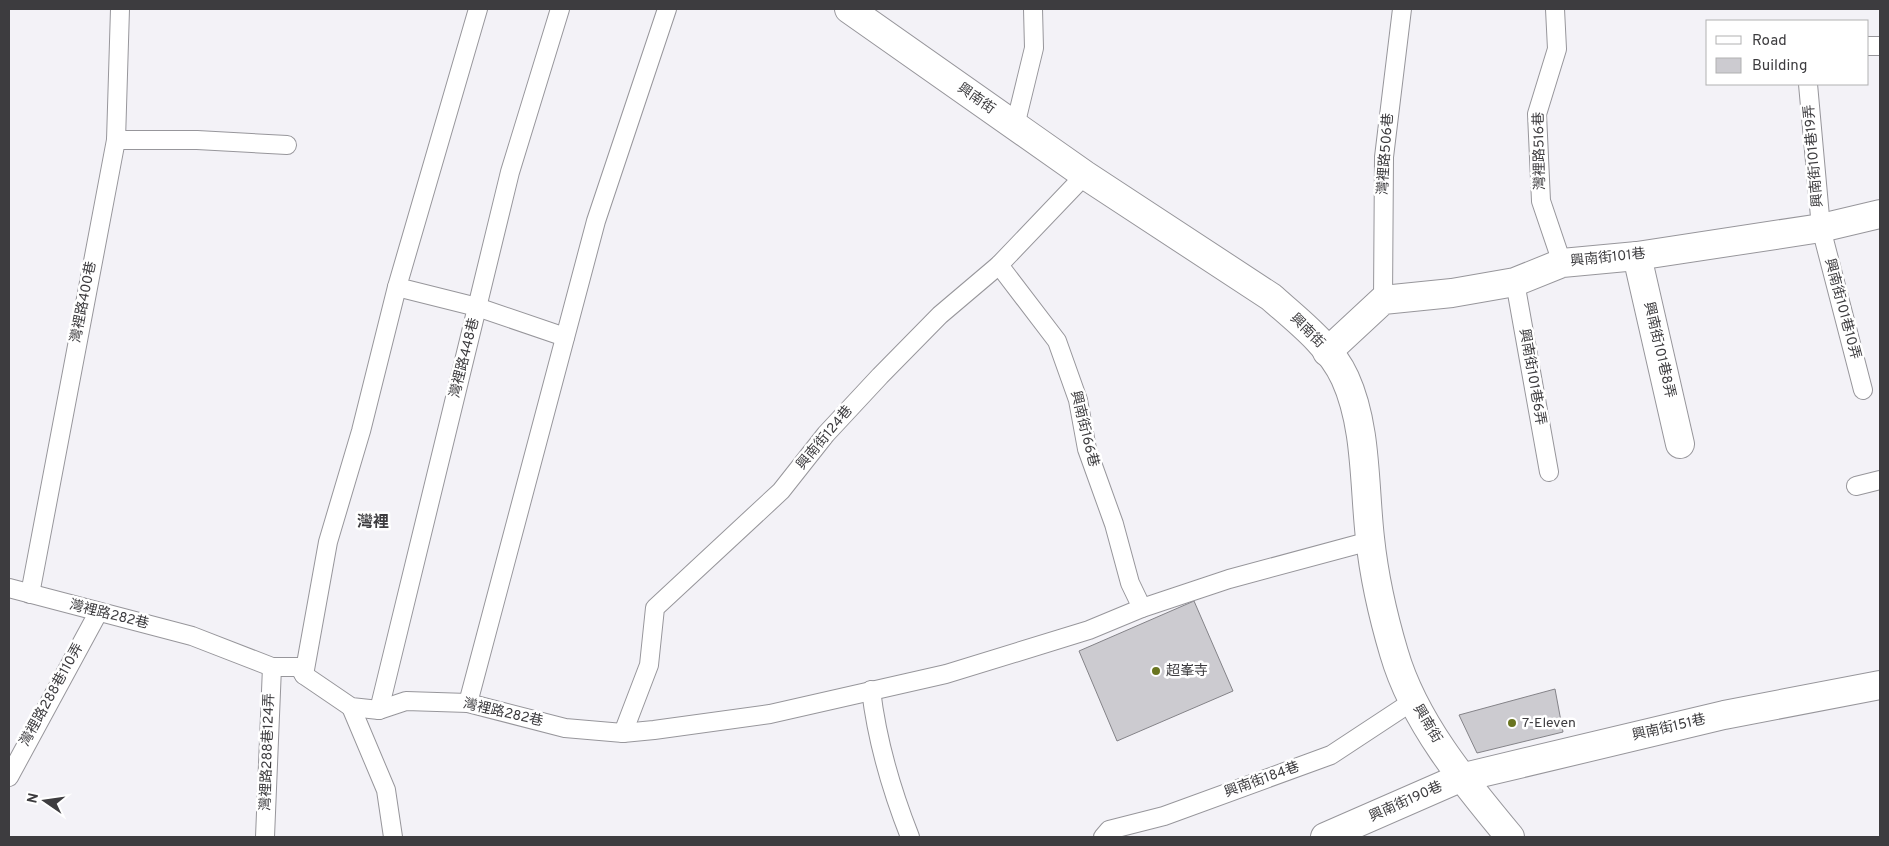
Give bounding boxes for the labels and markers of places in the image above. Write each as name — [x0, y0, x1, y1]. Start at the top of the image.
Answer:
place label: 超峯寺 — [1166, 663, 1208, 680]
marker: 超峯寺 — [1150, 665, 1162, 677]
place label: 7-Eleven — [1522, 715, 1576, 732]
marker: 7-Eleven — [1506, 717, 1518, 729]

